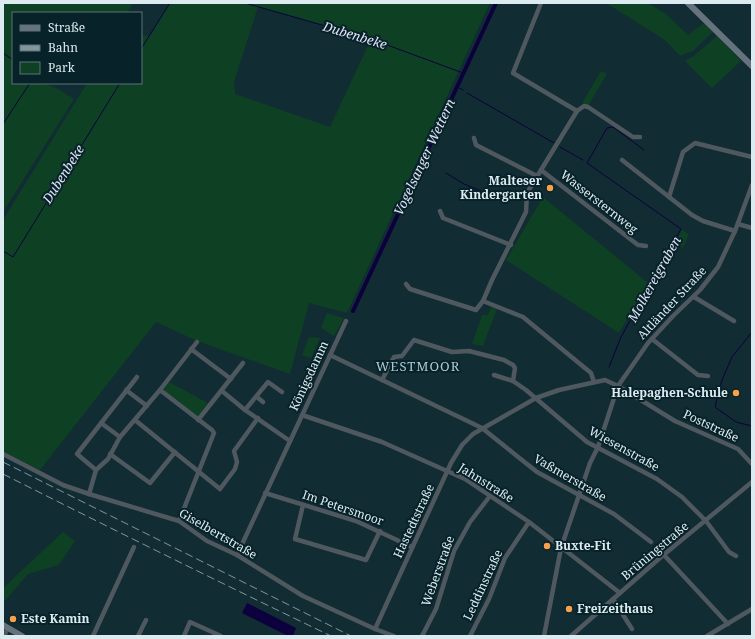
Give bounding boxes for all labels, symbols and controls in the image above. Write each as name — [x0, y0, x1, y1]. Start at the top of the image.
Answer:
legend — [12, 12, 142, 84]
water label: Dubenbeke — [320, 16, 390, 53]
text: Straße — [48, 19, 85, 36]
text: Bahn — [48, 39, 78, 56]
text: Park — [48, 59, 76, 76]
water label: Vogelsanger Wettern — [389, 96, 459, 218]
water label: Dubenbeke — [37, 141, 88, 208]
street label: Wassersternweg — [557, 166, 642, 238]
place label: Malteser Kindergarten — [460, 172, 543, 203]
marker: Malteser Kindergarten — [545, 183, 555, 193]
water label: Molkereigraben — [623, 233, 685, 326]
street label: Altländer Straße — [633, 262, 710, 343]
street label: Königsdamm — [285, 338, 332, 414]
district label: WESTMOOR — [376, 357, 460, 375]
place label: Halepaghen-Schule — [611, 384, 728, 401]
marker: Halepaghen-Schule — [731, 388, 741, 398]
street label: Poststraße — [681, 405, 742, 446]
street label: Wiesenstraße — [586, 422, 663, 475]
street label: Vaßmerstraße — [531, 450, 610, 505]
street label: Jahnstraße — [454, 458, 517, 506]
street label: Hastedtstraße — [389, 481, 438, 561]
street label: Im Petersmoor — [300, 486, 386, 530]
street label: Giselbertstraße — [176, 504, 260, 563]
street label: Brüningstraße — [617, 517, 692, 584]
street label: Weberstraße — [417, 533, 458, 608]
place label: Buxte-Fit — [555, 537, 611, 554]
marker: Buxte-Fit — [542, 541, 552, 551]
street label: Leddinstraße — [459, 547, 506, 623]
place label: Freizeithaus — [577, 600, 653, 617]
marker: Freizeithaus — [564, 604, 574, 614]
place label: Este Kamin — [21, 610, 90, 627]
marker: Este Kamin — [8, 614, 18, 624]

